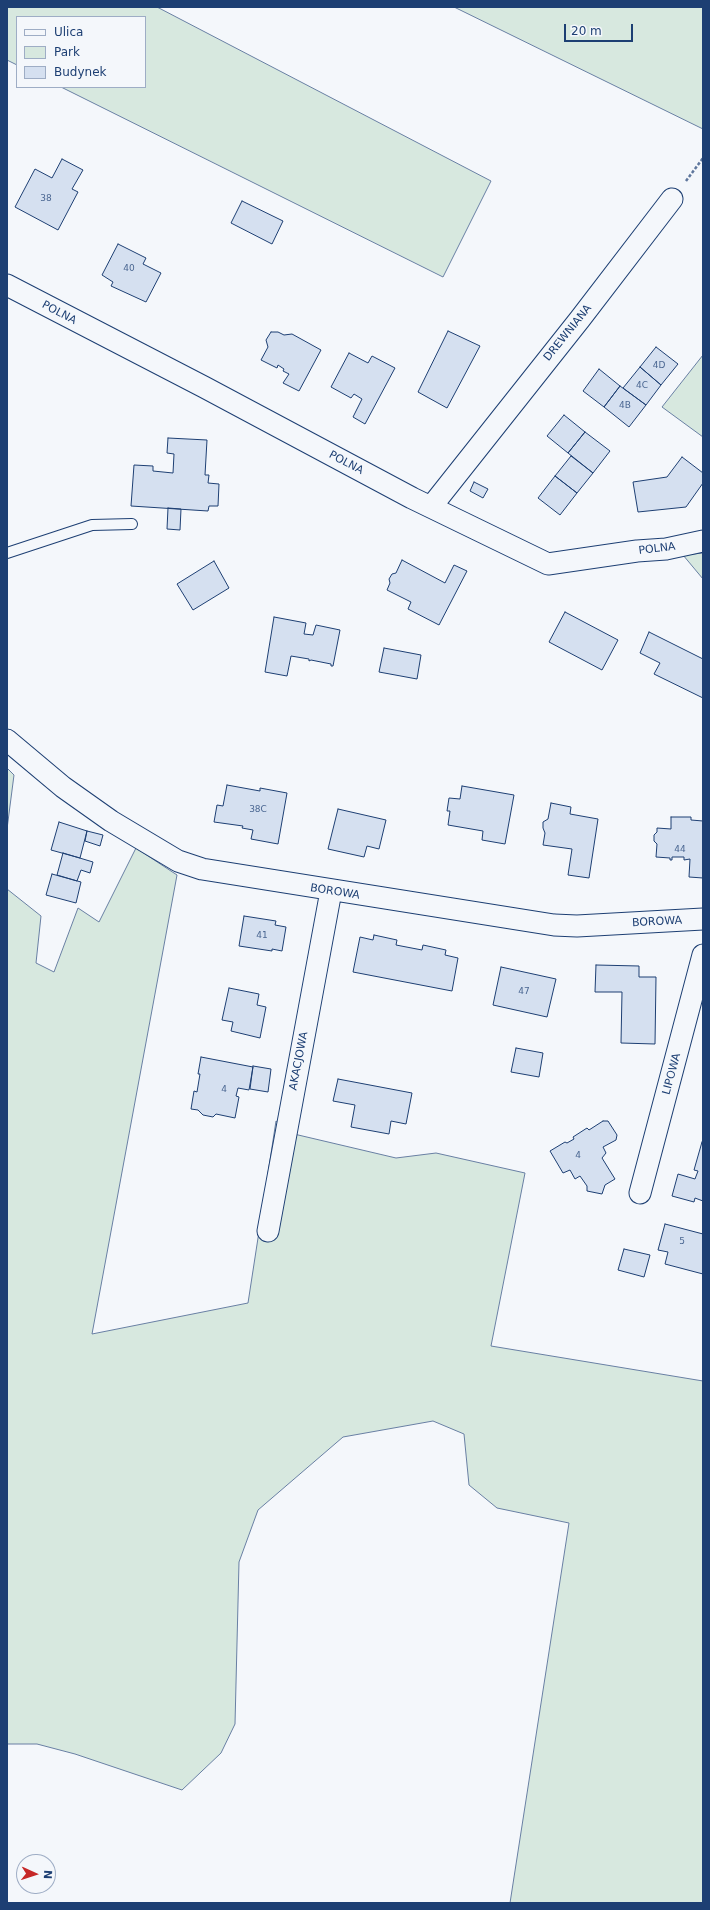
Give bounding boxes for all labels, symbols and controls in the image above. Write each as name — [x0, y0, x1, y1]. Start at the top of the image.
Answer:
legend — [16, 16, 146, 88]
scale bar — [566, 16, 635, 42]
text: 20 m — [571, 24, 602, 38]
text: Ulica — [54, 25, 83, 39]
text: Park — [54, 45, 80, 59]
text: Budynek — [54, 65, 107, 79]
house number: 38 — [40, 194, 52, 204]
house number: 40 — [123, 264, 135, 274]
street label: POLNA — [39, 298, 79, 328]
street label: DREWNIANA — [541, 302, 595, 364]
house number: 4D — [653, 361, 665, 371]
house number: 4C — [636, 381, 648, 391]
house number: 4B — [619, 401, 631, 411]
street label: POLNA — [326, 448, 366, 478]
street label: POLNA — [638, 540, 676, 558]
house number: 38C — [249, 805, 267, 815]
house number: 44 — [674, 845, 686, 855]
street label: BOROWA — [309, 882, 361, 902]
street label: BOROWA — [632, 914, 682, 930]
house number: 41 — [256, 931, 268, 941]
house number: 47 — [518, 987, 530, 997]
street label: AKACJOWA — [287, 1031, 311, 1091]
street label: LIPOWA — [660, 1052, 684, 1096]
house number: 4 — [221, 1085, 227, 1095]
house number: 4 — [575, 1151, 581, 1161]
house number: 5 — [679, 1237, 685, 1247]
north arrow — [16, 1854, 56, 1894]
text: N — [41, 1870, 54, 1880]

